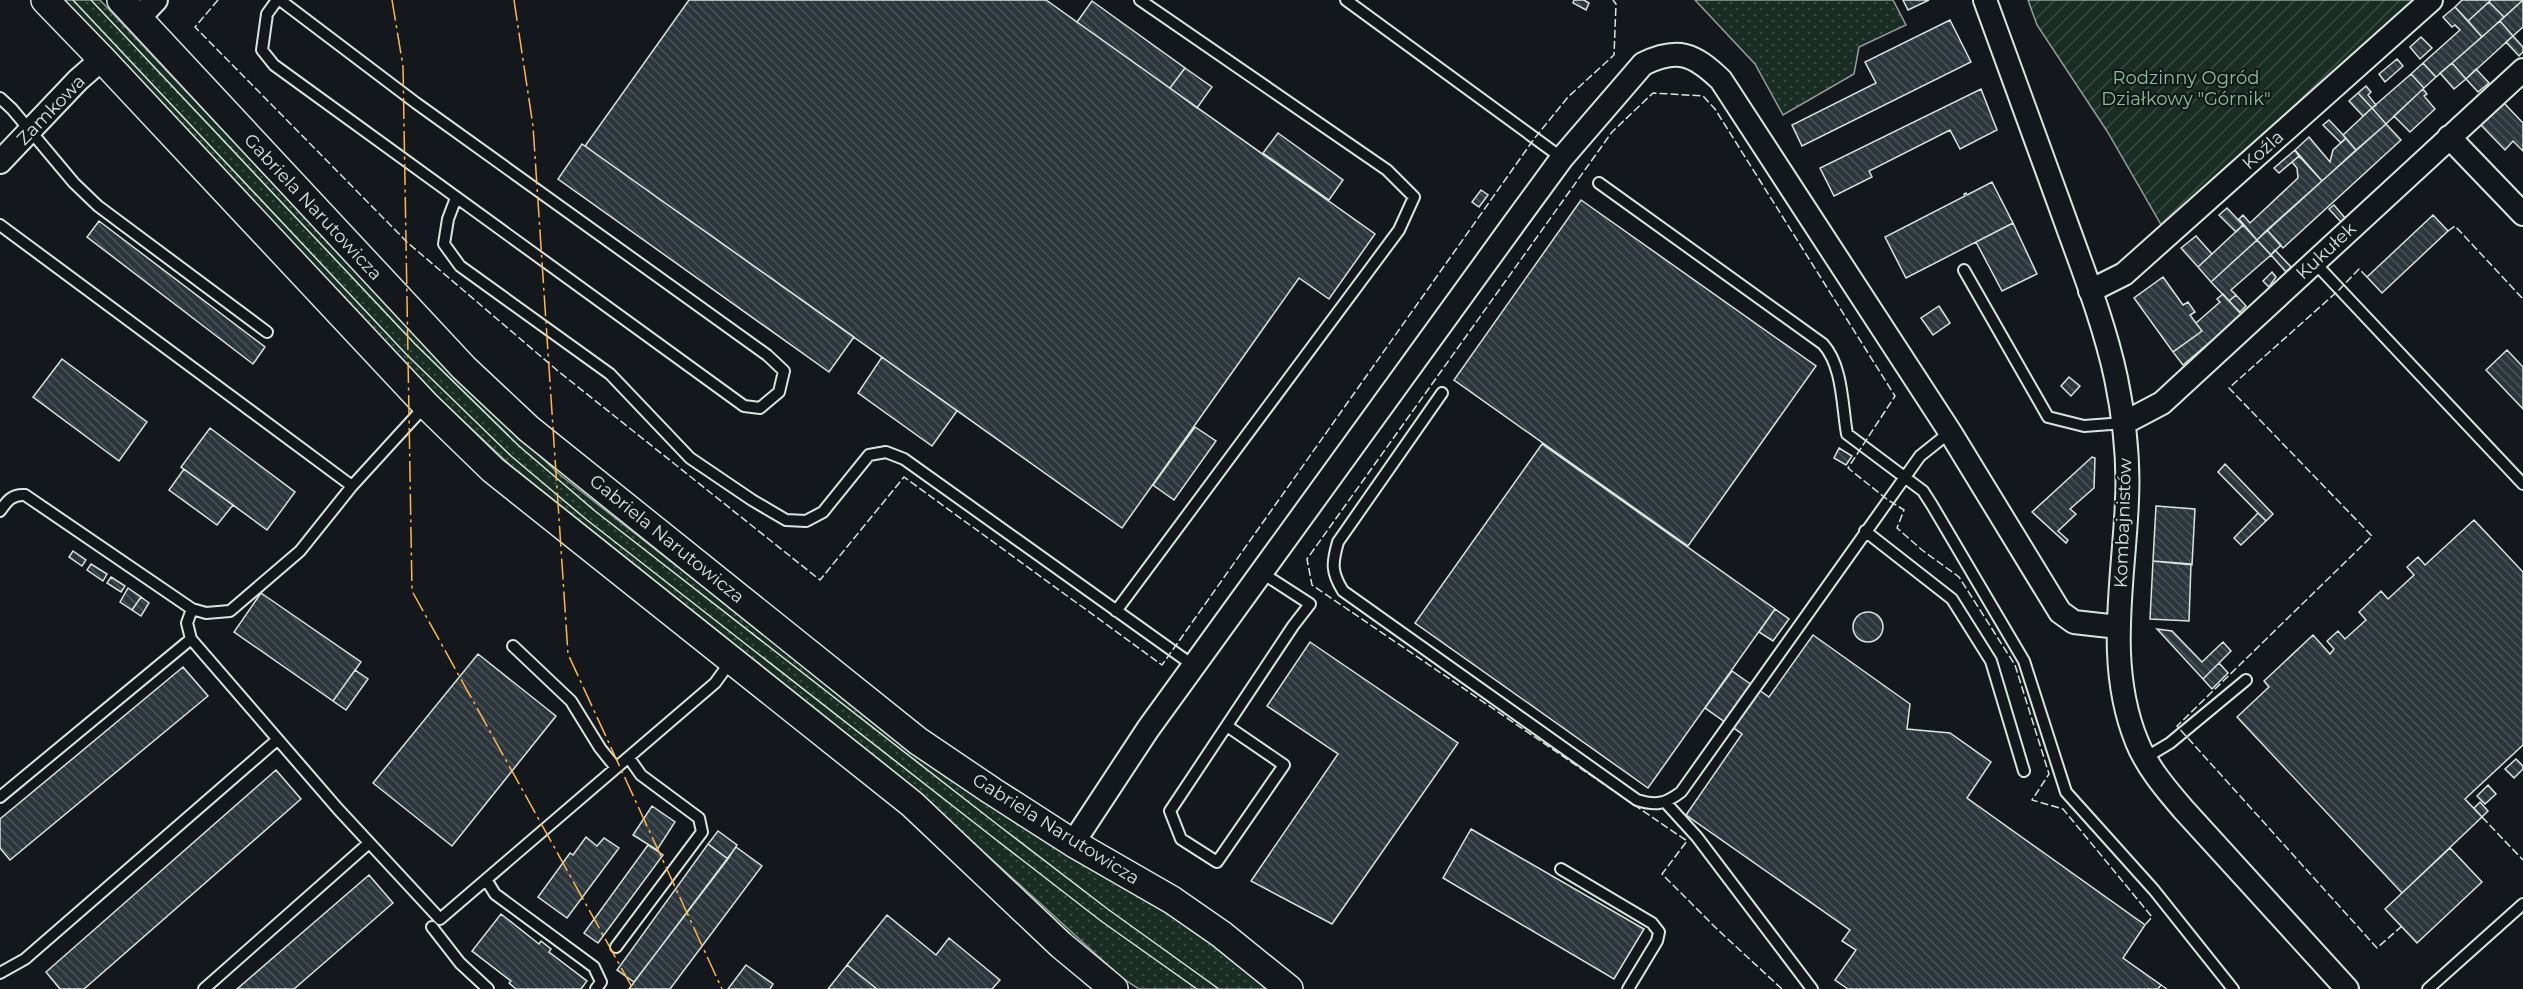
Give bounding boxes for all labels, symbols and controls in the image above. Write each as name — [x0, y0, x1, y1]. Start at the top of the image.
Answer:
park label: Rodzinny Ogród Działkowy "Górnik" — [2101, 67, 2271, 110]
street label: Zamkowa — [12, 70, 90, 150]
street label: Koźla — [2238, 126, 2288, 174]
street label: Gabriela Narutowicza — [239, 129, 387, 285]
street label: Kukułek — [2291, 218, 2361, 284]
street label: Kombajnistów — [2110, 457, 2136, 588]
street label: Gabriela Narutowicza — [585, 470, 749, 608]
street label: Gabriela Narutowicza — [968, 769, 1144, 889]

